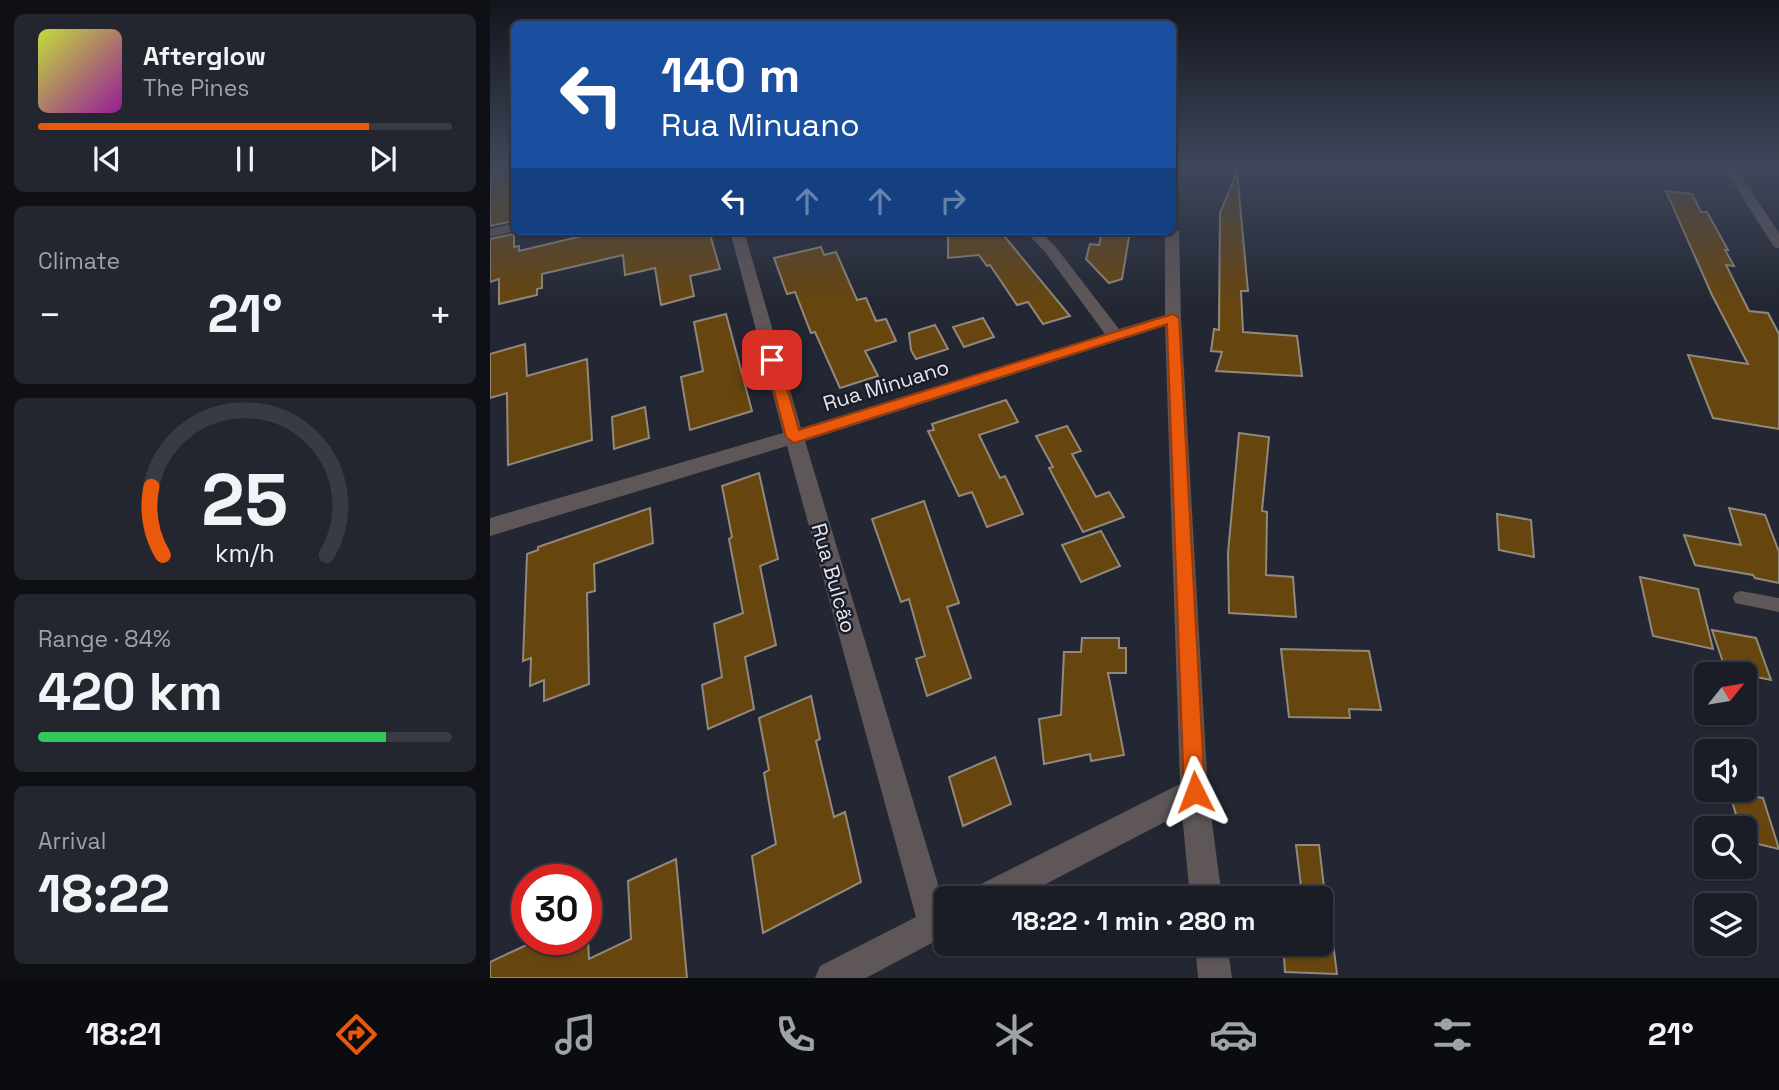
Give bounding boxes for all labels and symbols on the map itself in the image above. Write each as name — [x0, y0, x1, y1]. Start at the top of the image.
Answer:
pin — [742, 330, 802, 390]
street label: Rua Minuano — [820, 353, 952, 417]
street label: Rua Bulcão — [805, 520, 863, 636]
north arrow — [1694, 662, 1757, 724]
position arrow — [1158, 755, 1232, 829]
speed limit sign: 30 — [511, 864, 602, 955]

